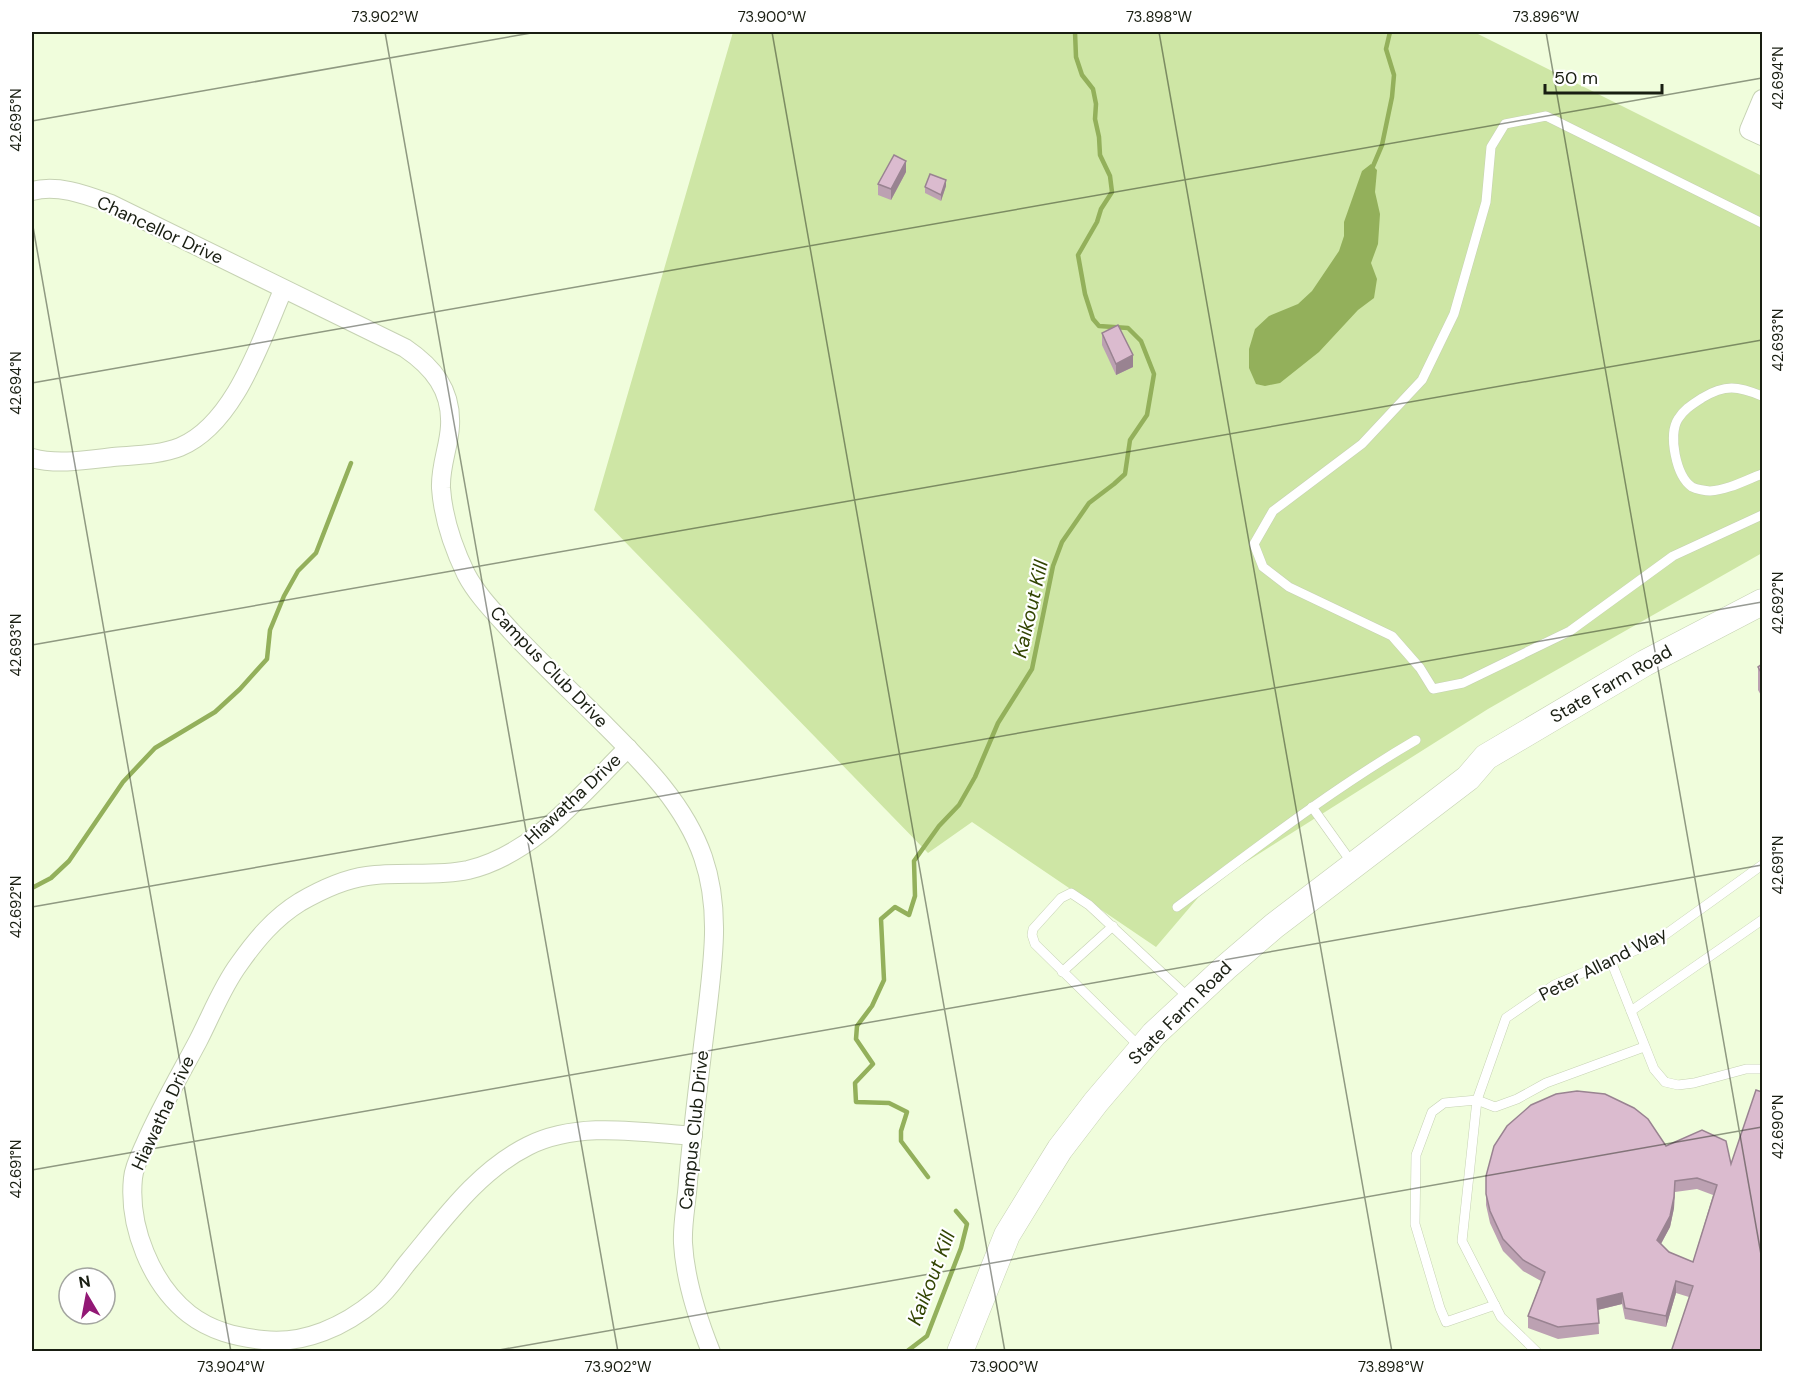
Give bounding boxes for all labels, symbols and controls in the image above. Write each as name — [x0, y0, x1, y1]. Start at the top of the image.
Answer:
text: 73.902°W — [352, 7, 419, 27]
text: 73.900°W — [738, 7, 807, 27]
text: 73.898°W — [1126, 7, 1193, 27]
text: 73.896°W — [1513, 7, 1580, 27]
text: 42.694°N — [1768, 46, 1788, 110]
scale bar — [1545, 57, 1662, 95]
text: 50 m — [1554, 66, 1598, 90]
text: 42.695°N — [6, 88, 26, 152]
street label: Chancellor Drive — [93, 190, 227, 270]
text: 42.693°N — [1768, 309, 1788, 371]
text: 42.694°N — [6, 351, 26, 415]
water label: Kaikout Kill — [1006, 557, 1054, 660]
text: 42.692°N — [1768, 572, 1788, 634]
street label: Campus Club Drive — [485, 601, 613, 733]
text: 42.693°N — [6, 614, 26, 676]
street label: State Farm Road — [1546, 639, 1676, 729]
street label: Hiawatha Drive — [520, 748, 626, 850]
text: 42.691°N — [1768, 836, 1788, 894]
text: 42.692°N — [6, 876, 26, 938]
street label: Peter Alland Way — [1535, 921, 1671, 1007]
street label: State Farm Road — [1123, 956, 1237, 1070]
street label: Campus Club Drive — [674, 1049, 714, 1211]
street label: Hiawatha Drive — [126, 1052, 200, 1174]
text: 42.690°N — [1768, 1095, 1788, 1159]
text: 42.691°N — [6, 1140, 26, 1198]
water label: Kaikout Kill — [901, 1227, 961, 1329]
north arrow — [57, 1266, 117, 1326]
text: N — [77, 1270, 92, 1293]
text: 73.904°W — [197, 1357, 265, 1377]
text: 73.902°W — [585, 1357, 652, 1377]
text: 73.900°W — [970, 1357, 1039, 1377]
text: 73.898°W — [1358, 1357, 1425, 1377]

